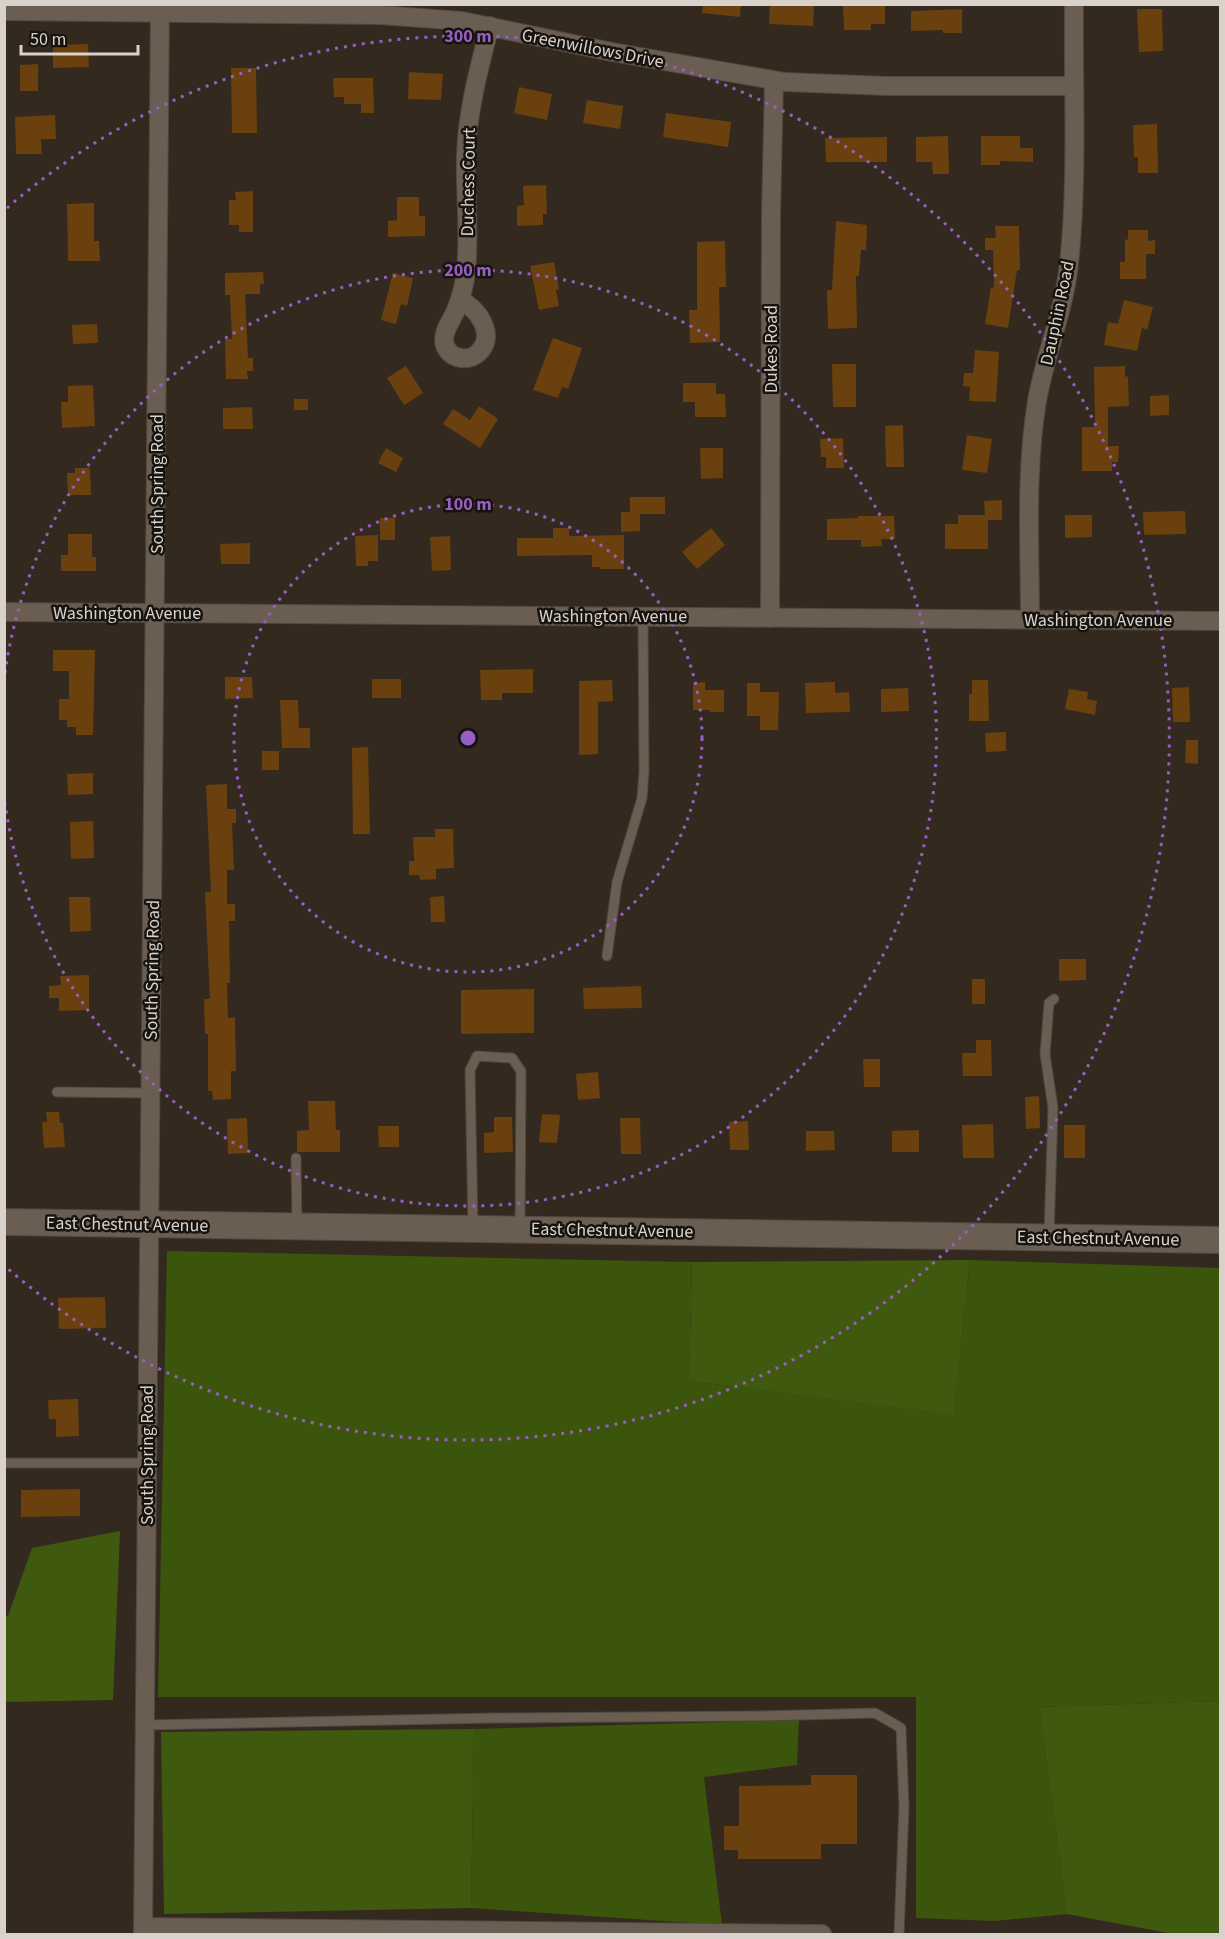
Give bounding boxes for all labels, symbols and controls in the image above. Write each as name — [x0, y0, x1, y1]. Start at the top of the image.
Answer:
scale bar — [21, 18, 138, 56]
street label: Greenwillows Drive — [520, 22, 666, 75]
text: 300 m — [444, 24, 492, 49]
text: 50 m — [30, 27, 66, 52]
street label: Duchess Court — [455, 127, 482, 237]
text: 200 m — [444, 258, 492, 283]
street label: Dauphin Road — [1034, 259, 1081, 368]
street label: Dukes Road — [759, 305, 784, 393]
street label: South Spring Road — [145, 414, 170, 554]
text: 100 m — [444, 492, 492, 517]
street label: Washington Avenue — [53, 601, 201, 626]
street label: Washington Avenue — [539, 604, 687, 629]
street label: Washington Avenue — [1024, 608, 1172, 633]
centre of rings — [458, 728, 478, 748]
street label: South Spring Road — [139, 900, 166, 1040]
street label: East Chestnut Avenue — [46, 1211, 209, 1238]
street label: East Chestnut Avenue — [531, 1217, 694, 1244]
street label: East Chestnut Avenue — [1017, 1225, 1180, 1252]
street label: South Spring Road — [135, 1385, 160, 1525]

